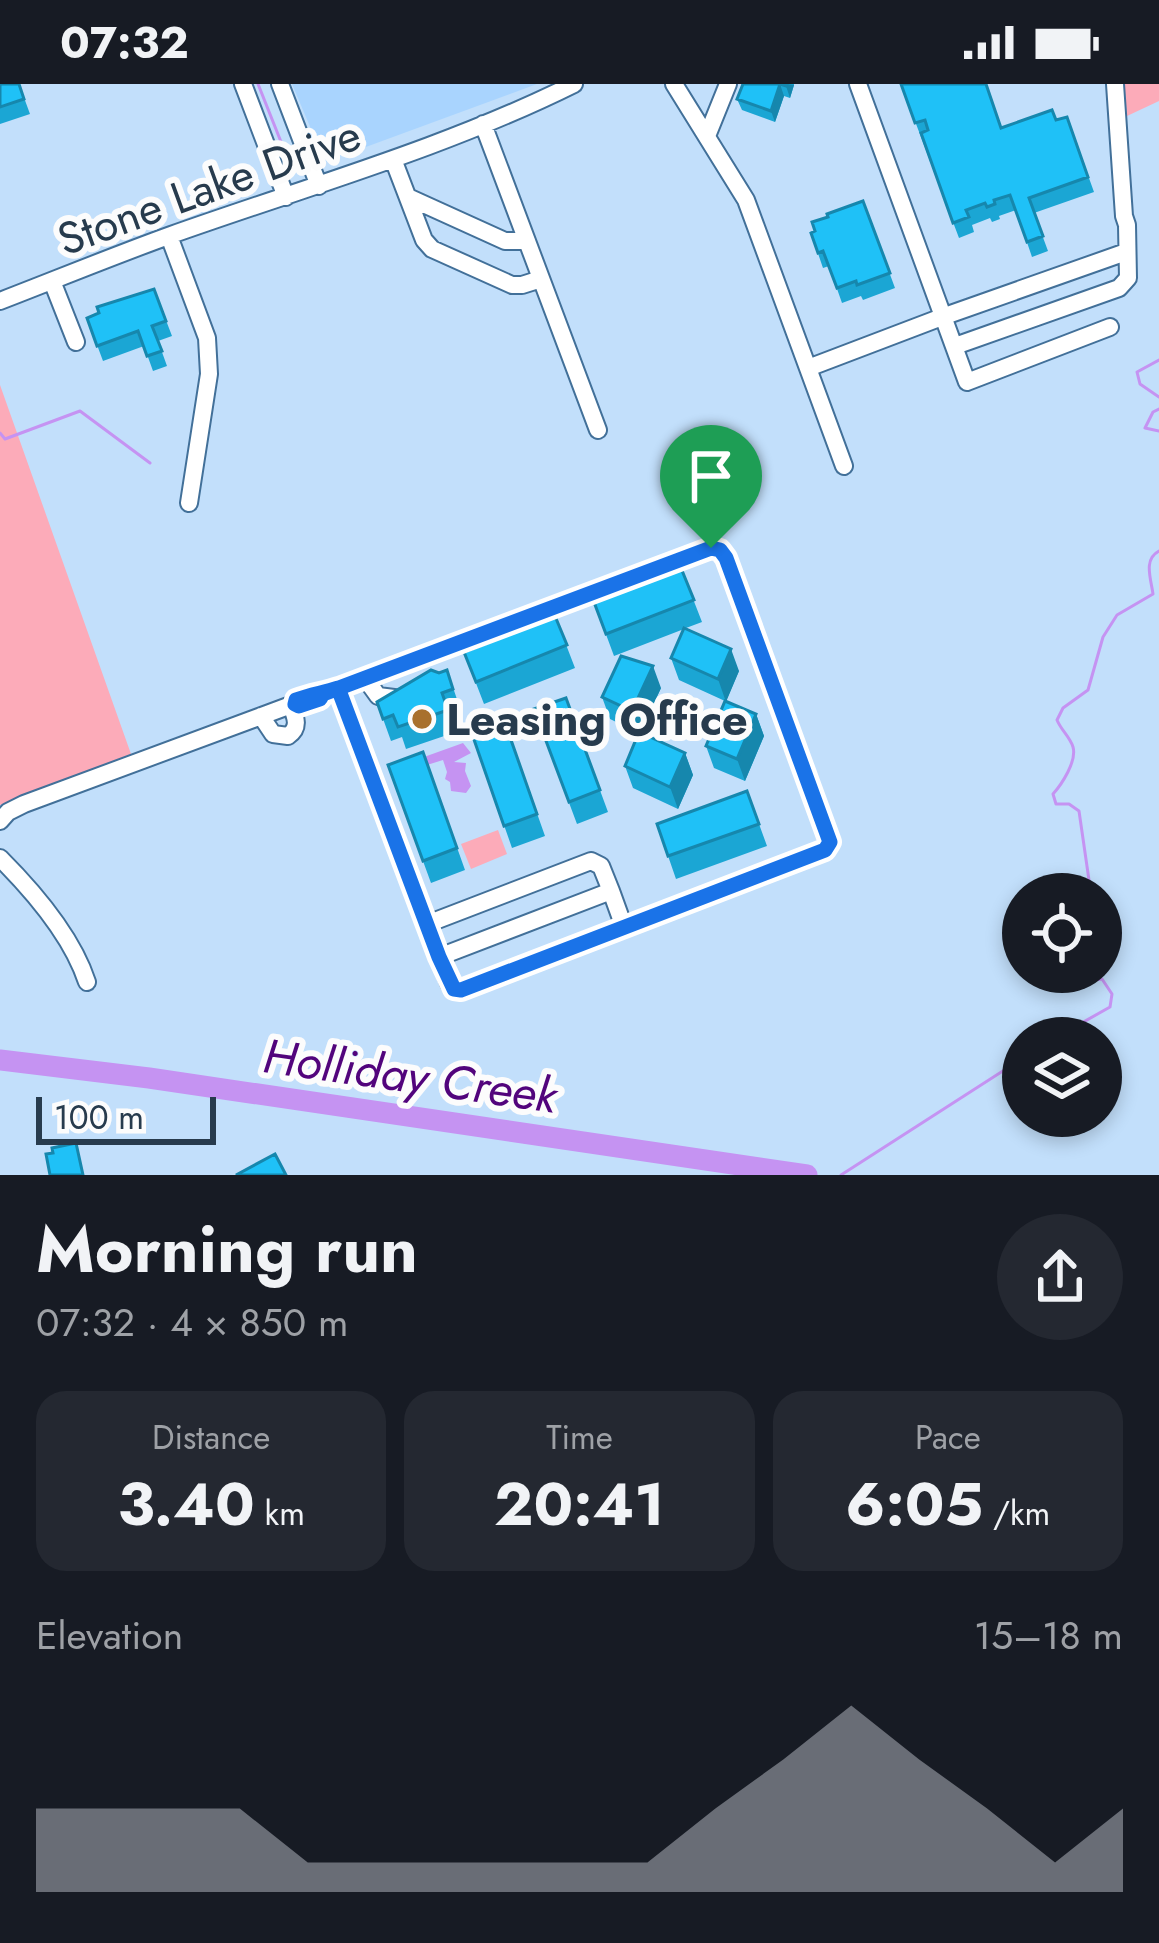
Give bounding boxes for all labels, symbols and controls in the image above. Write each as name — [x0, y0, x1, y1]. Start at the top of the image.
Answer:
text: 07:32 — [60, 10, 189, 75]
street label: Stone Lake Drive — [48, 102, 370, 272]
pin — [660, 425, 762, 548]
icon: arrive — [678, 443, 744, 509]
place label: Leasing Office — [446, 687, 748, 752]
marker: Leasing Office — [409, 706, 435, 732]
map controls — [1002, 873, 1122, 1137]
button: locate — [1002, 873, 1122, 993]
button: layers — [1002, 1017, 1122, 1137]
water label: Holliday Creek — [259, 1021, 564, 1131]
scale bar — [36, 1091, 216, 1144]
text: 100 m — [54, 1094, 144, 1141]
text: Morning run — [36, 1201, 418, 1297]
button: share — [997, 1214, 1123, 1340]
text: 07:32 · 4 × 850 m — [36, 1294, 348, 1351]
text: Distance — [152, 1414, 270, 1461]
text: Time — [546, 1414, 613, 1461]
text: Pace — [915, 1414, 981, 1461]
text: 3.40 — [117, 1461, 255, 1548]
text: 20:41 — [494, 1461, 665, 1548]
text: 6:05 — [845, 1461, 983, 1548]
text: km — [255, 1490, 305, 1537]
text: /km — [983, 1490, 1050, 1537]
text: Elevation — [36, 1607, 183, 1664]
text: 15–18 m — [974, 1607, 1123, 1664]

